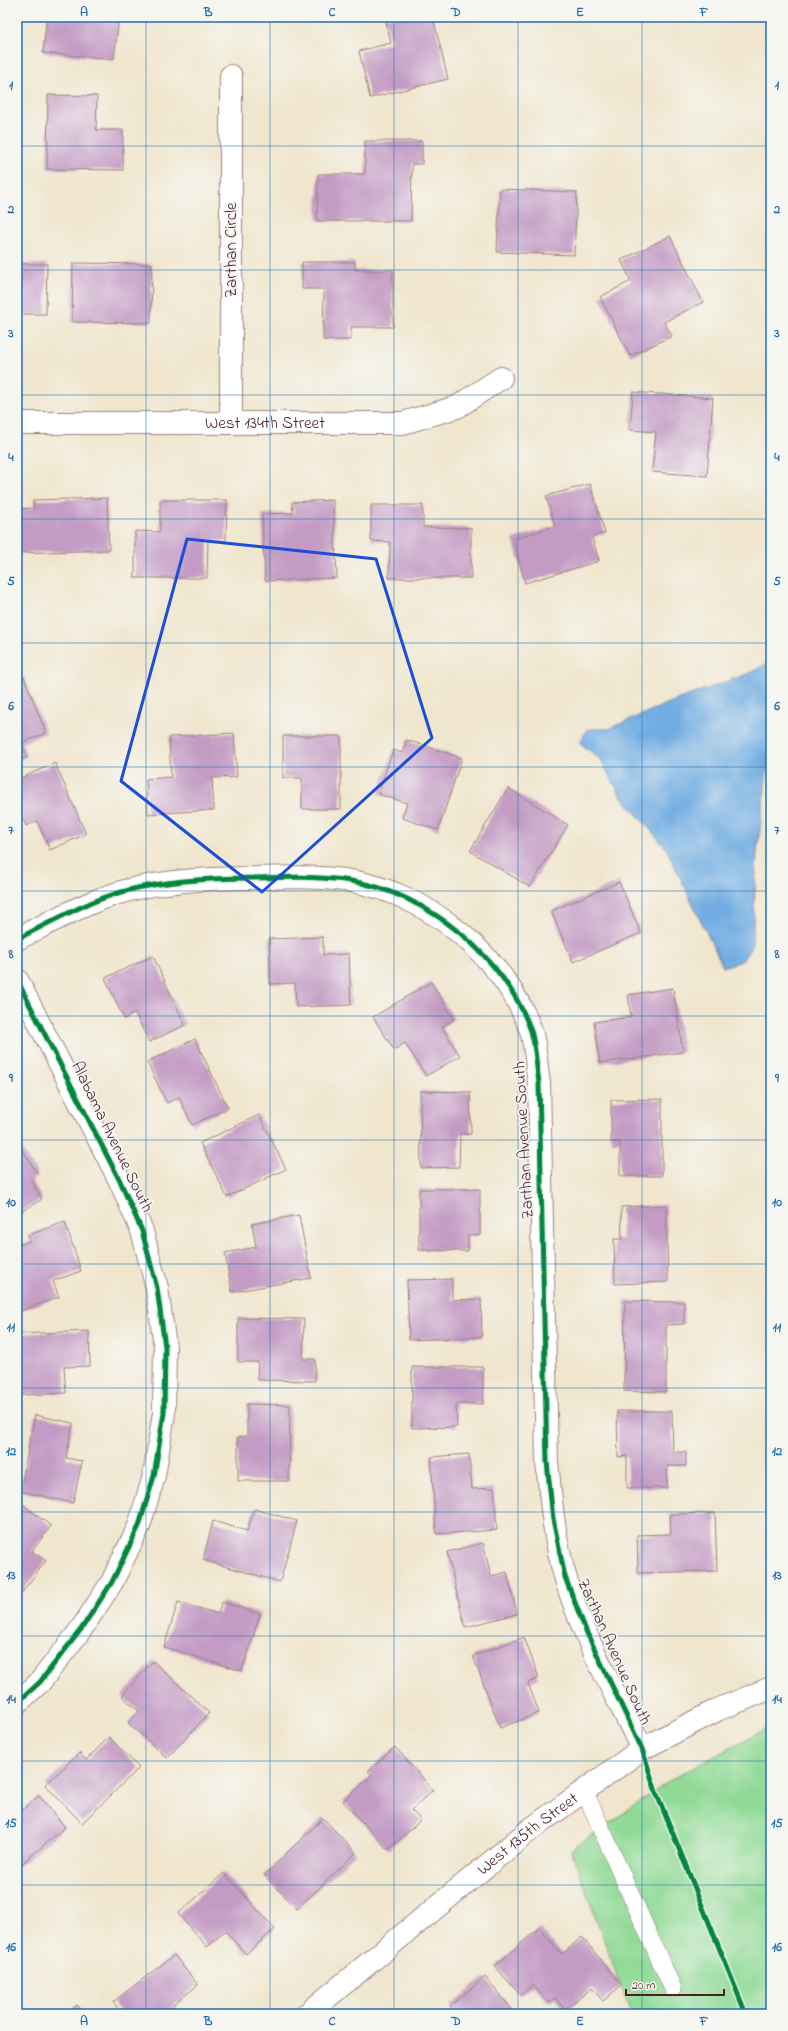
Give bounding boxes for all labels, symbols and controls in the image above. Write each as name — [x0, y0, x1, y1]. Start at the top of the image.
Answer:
text: A — [80, 3, 88, 22]
text: B — [203, 3, 213, 22]
text: C — [328, 3, 336, 22]
text: D — [450, 3, 461, 22]
text: E — [576, 3, 584, 22]
text: F — [699, 3, 709, 22]
text: 1 — [9, 76, 14, 95]
text: 1 — [775, 76, 780, 95]
text: 2 — [7, 200, 15, 219]
text: 2 — [773, 200, 781, 219]
street label: Zarthan Circle — [219, 202, 244, 298]
text: 3 — [7, 324, 14, 343]
text: 3 — [773, 324, 780, 343]
street label: West 134th Street — [205, 411, 325, 436]
text: 4 — [7, 448, 14, 467]
text: 4 — [773, 448, 780, 467]
text: 5 — [7, 572, 15, 591]
text: 5 — [773, 572, 781, 591]
text: 6 — [7, 697, 14, 716]
text: 6 — [773, 697, 780, 716]
text: 7 — [8, 821, 14, 840]
text: 7 — [774, 821, 780, 840]
text: 8 — [8, 945, 14, 964]
text: 8 — [774, 945, 780, 964]
street label: Alabama Avenue South — [64, 1057, 160, 1217]
street label: Zarthan Avenue South — [507, 1060, 541, 1220]
text: 9 — [8, 1069, 14, 1088]
text: 9 — [774, 1069, 780, 1088]
text: 10 — [6, 1193, 16, 1212]
text: 10 — [772, 1193, 782, 1212]
text: 11 — [7, 1318, 16, 1337]
text: 11 — [773, 1318, 782, 1337]
text: 12 — [6, 1442, 17, 1461]
text: 12 — [772, 1442, 783, 1461]
text: 13 — [6, 1566, 16, 1585]
text: 13 — [772, 1566, 782, 1585]
street label: Zarthan Avenue South — [570, 1575, 658, 1729]
text: 14 — [6, 1690, 16, 1709]
text: 14 — [772, 1690, 782, 1709]
street label: West 135th Street — [472, 1786, 584, 1881]
text: 15 — [5, 1814, 17, 1833]
text: 15 — [771, 1814, 783, 1833]
text: 16 — [6, 1938, 16, 1957]
text: 16 — [772, 1938, 782, 1957]
scale bar — [626, 1971, 724, 1997]
text: 20 m — [632, 1977, 655, 1995]
text: A — [80, 2012, 88, 2031]
text: B — [203, 2012, 213, 2031]
text: C — [328, 2012, 336, 2031]
text: D — [450, 2012, 461, 2031]
text: E — [576, 2012, 584, 2031]
text: F — [699, 2012, 709, 2031]

